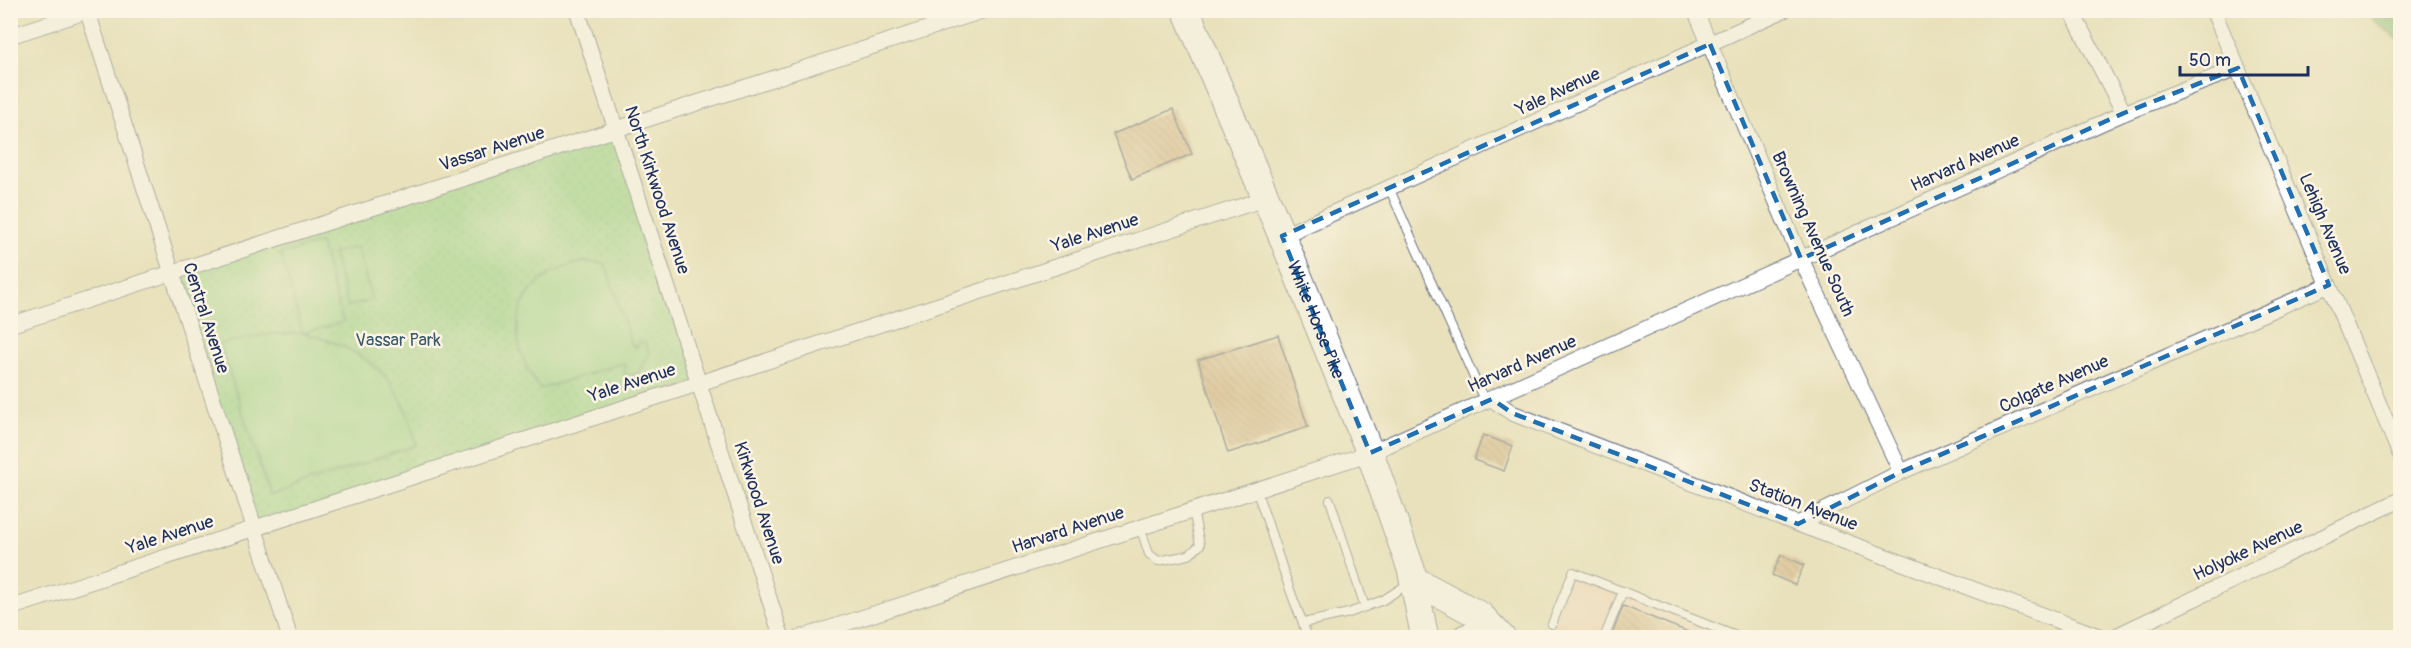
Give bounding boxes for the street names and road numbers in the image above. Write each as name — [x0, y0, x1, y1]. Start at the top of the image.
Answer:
street label: Yale Avenue — [1511, 62, 1604, 122]
street label: North Kirkwood Avenue — [619, 103, 695, 277]
street label: Vassar Avenue — [436, 121, 548, 177]
street label: Harvard Avenue — [1907, 129, 2023, 197]
street label: Browning Avenue South — [1766, 148, 1860, 320]
street label: Lehigh Avenue — [2293, 170, 2357, 278]
street label: Yale Avenue — [1047, 208, 1142, 258]
street label: White Horse Pike — [1282, 258, 1350, 382]
street label: Central Avenue — [177, 260, 235, 376]
street label: Harvard Avenue — [1464, 330, 1580, 398]
street label: Colgate Avenue — [1996, 350, 2112, 418]
street label: Yale Avenue — [584, 358, 679, 408]
street label: Kirkwood Avenue — [728, 439, 790, 567]
street label: Station Avenue — [1745, 474, 1861, 536]
street label: Harvard Avenue — [1009, 501, 1127, 559]
street label: Yale Avenue — [122, 510, 217, 560]
street label: Holyoke Avenue — [2190, 516, 2307, 586]

